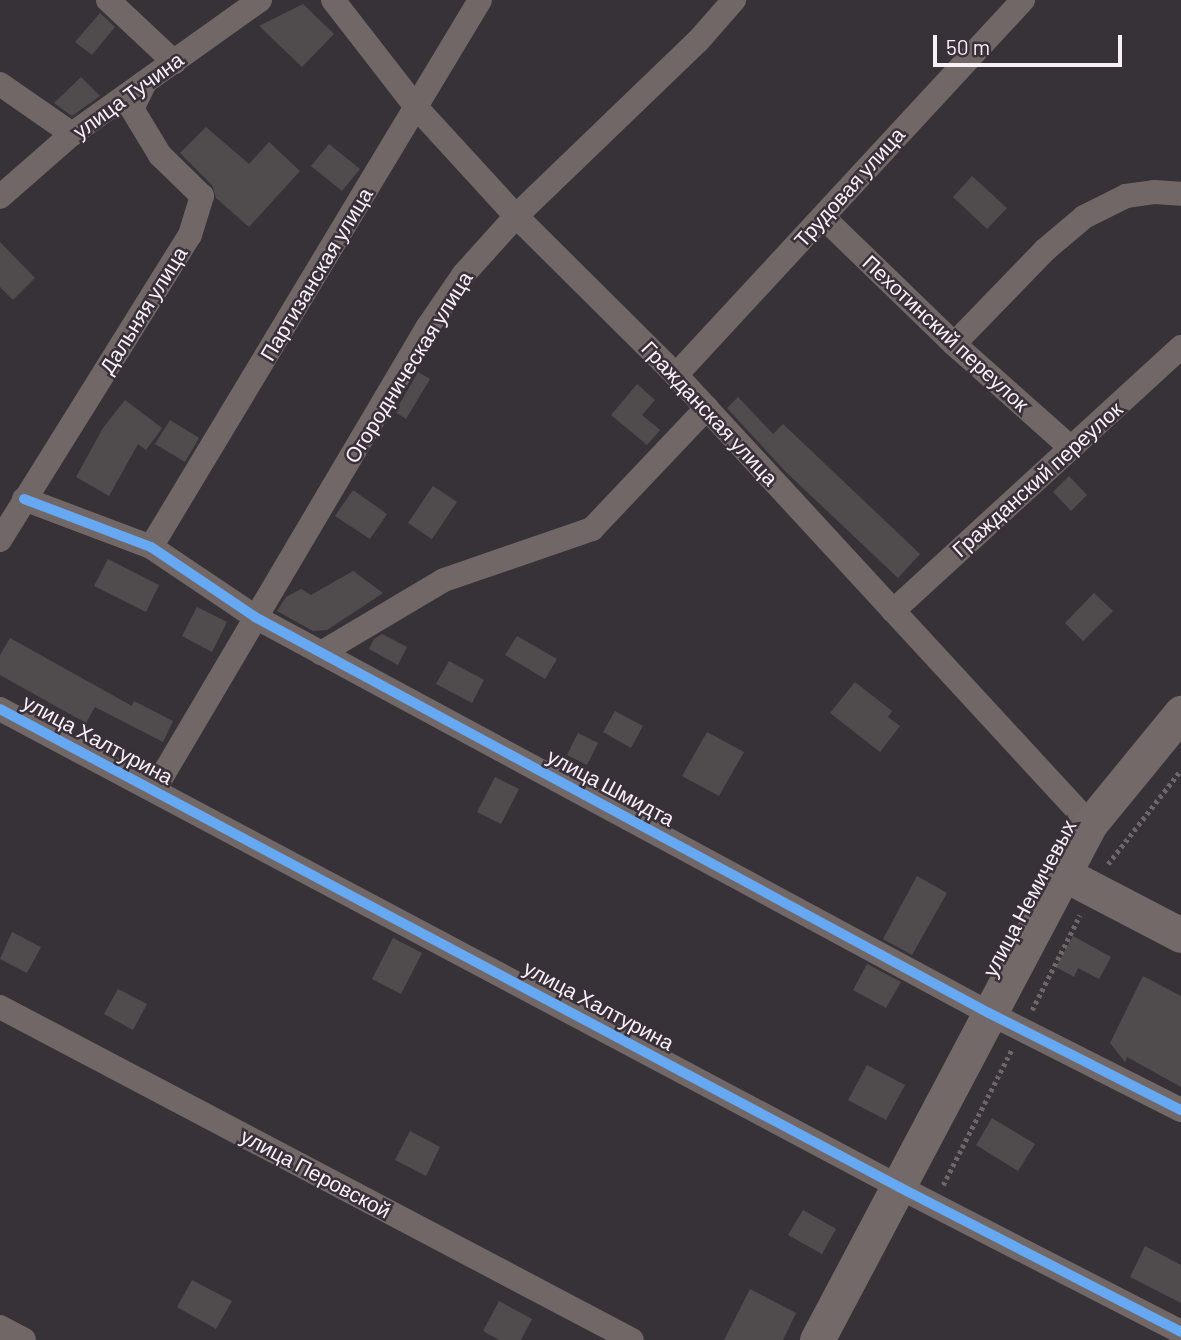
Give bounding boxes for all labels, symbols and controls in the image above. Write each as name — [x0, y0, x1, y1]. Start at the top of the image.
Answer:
scale bar — [936, 21, 1125, 65]
text: 50 m — [946, 34, 990, 59]
street label: улица Тучина — [68, 47, 188, 143]
street label: Трудовая улица — [789, 122, 909, 252]
street label: Партизанская улица — [254, 183, 378, 365]
street label: Дальняя улица — [94, 242, 192, 378]
street label: Пехотинский переулок — [858, 250, 1034, 416]
street label: Огородническая улица — [339, 266, 477, 468]
street label: Гражданская улица — [637, 336, 783, 490]
street label: Гражданский переулок — [947, 396, 1127, 562]
street label: улица Халтурина — [19, 689, 177, 789]
street label: улица Шмидта — [543, 743, 679, 831]
street label: улица Немичевых — [977, 815, 1081, 981]
street label: улица Халтурина — [520, 955, 678, 1055]
street label: улица Перовской — [237, 1123, 395, 1223]

